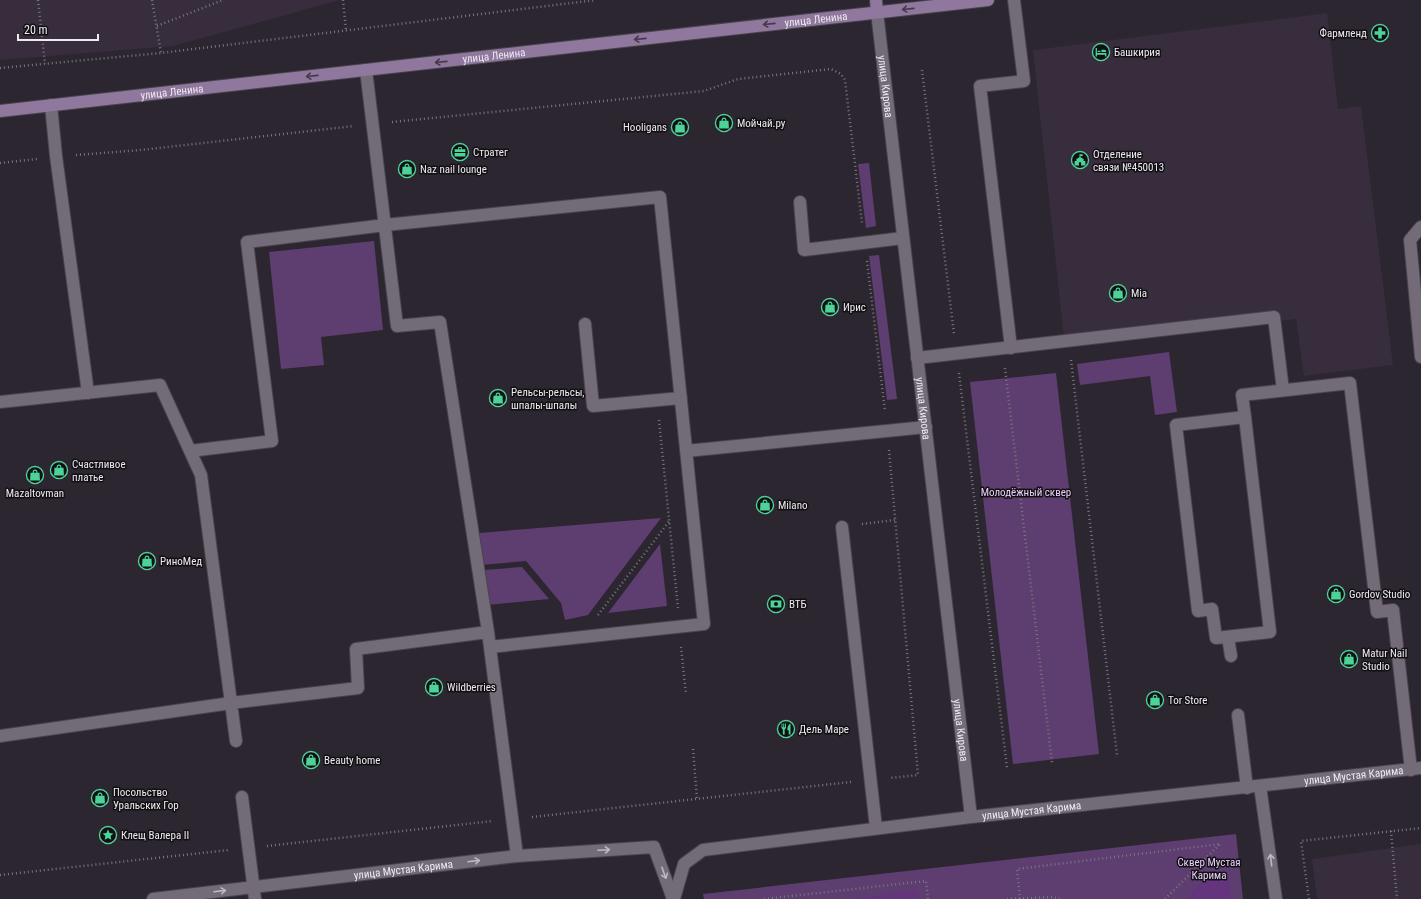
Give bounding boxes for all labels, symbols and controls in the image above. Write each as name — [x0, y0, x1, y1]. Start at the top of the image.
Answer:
one-way arrow — [902, 5, 915, 13]
street label: улица Ленина — [784, 9, 848, 29]
scale bar — [18, 16, 98, 42]
one-way arrow — [763, 21, 776, 28]
text: 20 m — [24, 23, 48, 37]
pharmacy icon: Фармленд — [1370, 23, 1390, 43]
place label: Фармленд — [1319, 27, 1367, 40]
one-way arrow — [634, 35, 647, 43]
hotel icon: Башкирия — [1091, 42, 1111, 62]
street label: улица Ленина — [462, 46, 526, 66]
place label: Башкирия — [1114, 46, 1160, 59]
street label: улица Кирова — [876, 55, 896, 118]
one-way arrow — [435, 58, 448, 65]
one-way arrow — [306, 72, 319, 80]
street label: улица Ленина — [140, 82, 204, 102]
shop icon: Мойчай.ру — [714, 113, 734, 133]
shop icon: Hooligans — [670, 117, 690, 137]
place label: Мойчай.ру — [737, 117, 786, 130]
place label: Hooligans — [623, 121, 667, 134]
office icon: Стратег — [450, 142, 470, 162]
place label: Стратег — [473, 146, 508, 159]
place label: Отделение связи №450013 — [1093, 148, 1164, 174]
public building icon: Отделение связи №450013 — [1070, 150, 1090, 170]
shop icon: Naz nail lounge — [397, 159, 417, 179]
place label: Naz nail lounge — [420, 163, 487, 176]
shop icon: Mia — [1108, 283, 1128, 303]
place label: Mia — [1131, 287, 1147, 300]
shop icon: Ирис — [820, 297, 840, 317]
place label: Ирис — [843, 301, 866, 314]
street label: улица Кирова — [913, 376, 933, 440]
place label: Рельсы-рельсы, шпалы-шпалы — [511, 386, 585, 412]
shop icon: Рельсы-рельсы, шпалы-шпалы — [488, 388, 508, 408]
place label: Счастливое платье — [72, 458, 126, 484]
shop icon: Счастливое платье — [49, 460, 69, 480]
shop icon: Mazaltovman — [25, 465, 45, 485]
park label: Молодёжный сквер — [981, 486, 1071, 499]
place label: Mazaltovman — [6, 487, 64, 500]
shop icon: Milano — [755, 495, 775, 515]
place label: Milano — [778, 499, 808, 512]
shop icon: РиноМед — [137, 551, 157, 571]
place label: РиноМед — [160, 555, 202, 568]
shop icon: Gordov Studio — [1326, 584, 1346, 604]
place label: Gordov Studio — [1349, 588, 1411, 601]
bank icon: ВТБ — [766, 594, 786, 614]
place label: ВТБ — [789, 598, 807, 611]
place label: Matur Nail Studio — [1362, 647, 1407, 673]
shop icon: Matur Nail Studio — [1339, 649, 1359, 669]
shop icon: Wildberries — [424, 677, 444, 697]
place label: Wildberries — [447, 681, 496, 694]
shop icon: Tor Store — [1145, 690, 1165, 710]
place label: Tor Store — [1168, 694, 1207, 707]
street label: улица Кирова — [951, 698, 971, 762]
restaurant icon: Дель Маре — [776, 719, 796, 739]
place label: Дель Маре — [799, 723, 849, 736]
shop icon: Beauty home — [301, 750, 321, 770]
place label: Beauty home — [324, 754, 380, 767]
street label: улица Мустая Карима — [1303, 763, 1404, 787]
place label: Посольство Уральских Гор — [113, 786, 179, 812]
shop icon: Посольство Уральских Гор — [90, 788, 110, 808]
street label: улица Мустая Карима — [981, 799, 1082, 822]
place icon: Клещ Валера II — [98, 825, 118, 845]
place label: Клещ Валера II — [121, 829, 189, 842]
one-way arrow — [597, 847, 610, 854]
one-way arrow — [1267, 854, 1275, 867]
park label: Сквер Мустая Карима — [1177, 856, 1241, 882]
street label: улица Мустая Карима — [353, 857, 454, 882]
one-way arrow — [467, 857, 480, 864]
one-way arrow — [660, 867, 668, 879]
one-way arrow — [213, 887, 226, 895]

